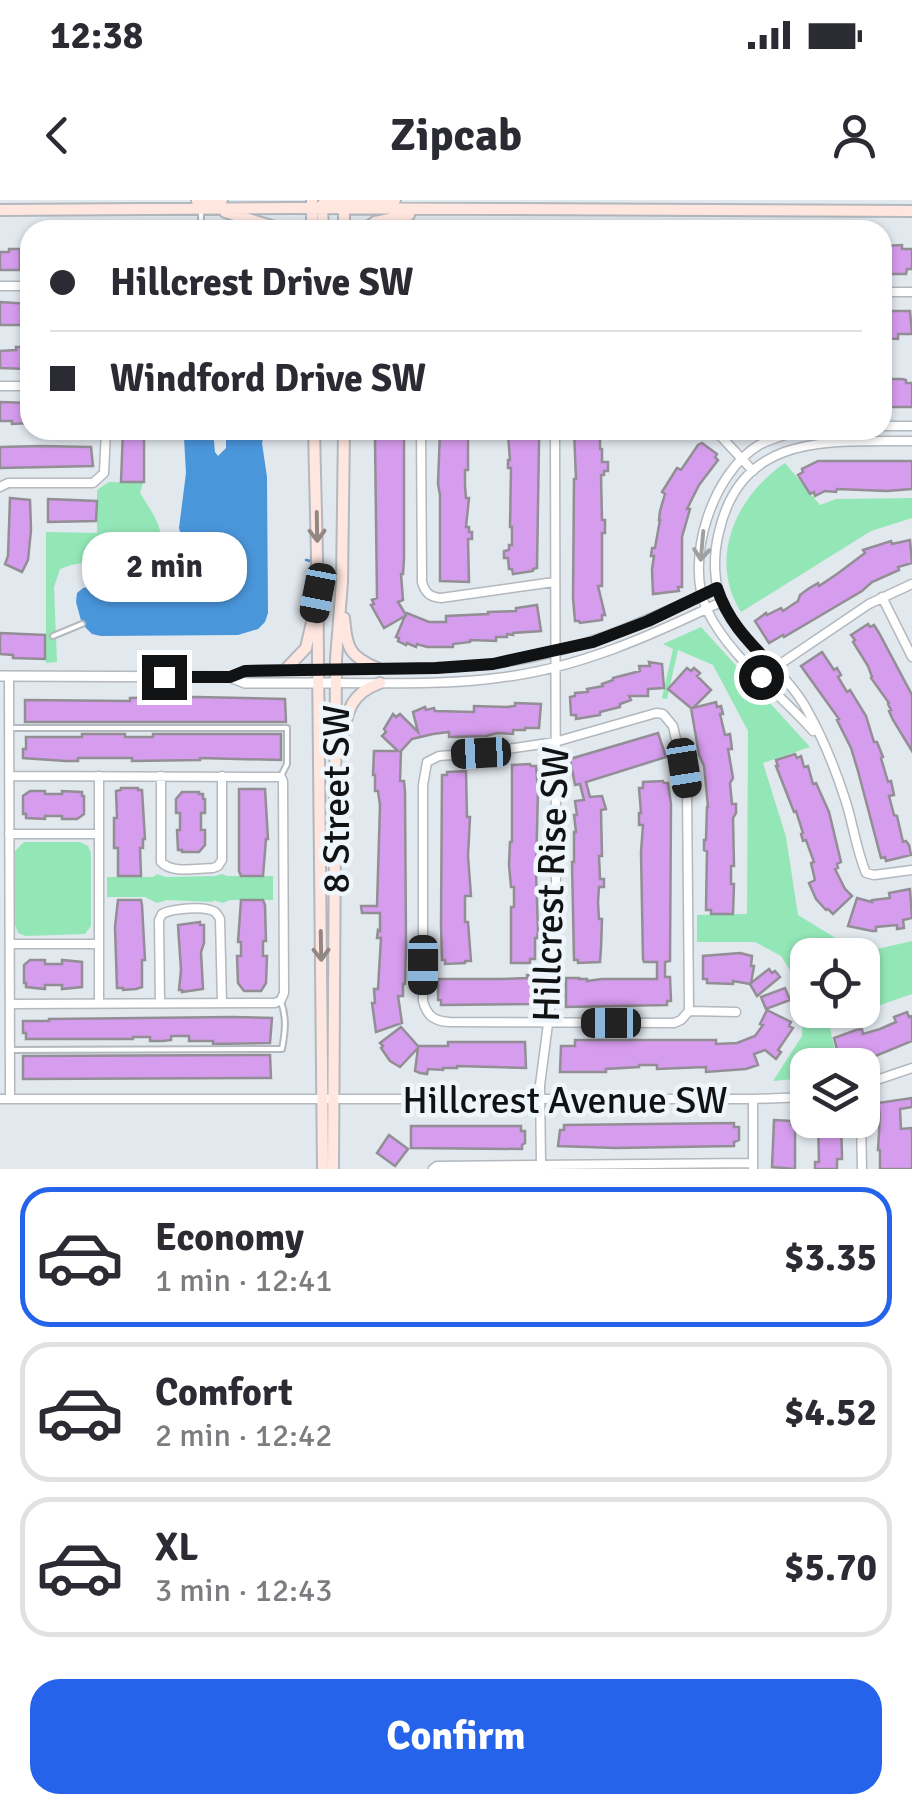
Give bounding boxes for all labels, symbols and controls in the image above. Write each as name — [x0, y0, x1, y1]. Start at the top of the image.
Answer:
text: 12:38 — [50, 12, 143, 59]
icon: back — [30, 108, 85, 163]
text: Zipcab — [390, 108, 522, 163]
icon: person — [827, 108, 882, 163]
text: Hillcrest Drive SW — [110, 259, 414, 306]
text: Windford Drive SW — [110, 355, 426, 402]
one-way arrow — [307, 511, 326, 543]
one-way arrow — [693, 529, 712, 561]
callout: 2 min — [81, 532, 246, 602]
text: 2 min — [126, 547, 203, 586]
car — [298, 561, 338, 625]
route end — [142, 655, 187, 700]
route start — [739, 655, 784, 700]
street label: 8 Street SW — [313, 705, 360, 893]
car — [450, 736, 512, 770]
car — [664, 736, 704, 800]
street label: Hillcrest Rise SW — [523, 745, 579, 1023]
one-way arrow — [312, 930, 330, 962]
car — [408, 935, 438, 995]
map controls — [790, 938, 880, 1138]
button: locate — [790, 938, 880, 1028]
car — [581, 1008, 641, 1038]
button: layers — [790, 1048, 880, 1138]
street label: Hillcrest Avenue SW — [402, 1077, 728, 1124]
icon: car — [35, 1212, 125, 1302]
text: Economy — [155, 1214, 304, 1261]
text: $3.35 — [784, 1234, 877, 1281]
text: 1 min · 12:41 — [155, 1261, 333, 1300]
icon: car — [35, 1367, 125, 1457]
text: Comfort — [155, 1369, 293, 1416]
text: $4.52 — [784, 1389, 877, 1436]
text: 2 min · 12:42 — [155, 1416, 333, 1455]
icon: car — [35, 1522, 125, 1612]
text: XL — [155, 1524, 198, 1571]
text: $5.70 — [784, 1544, 877, 1591]
text: 3 min · 12:43 — [155, 1571, 333, 1610]
button: Confirm — [30, 1679, 882, 1794]

